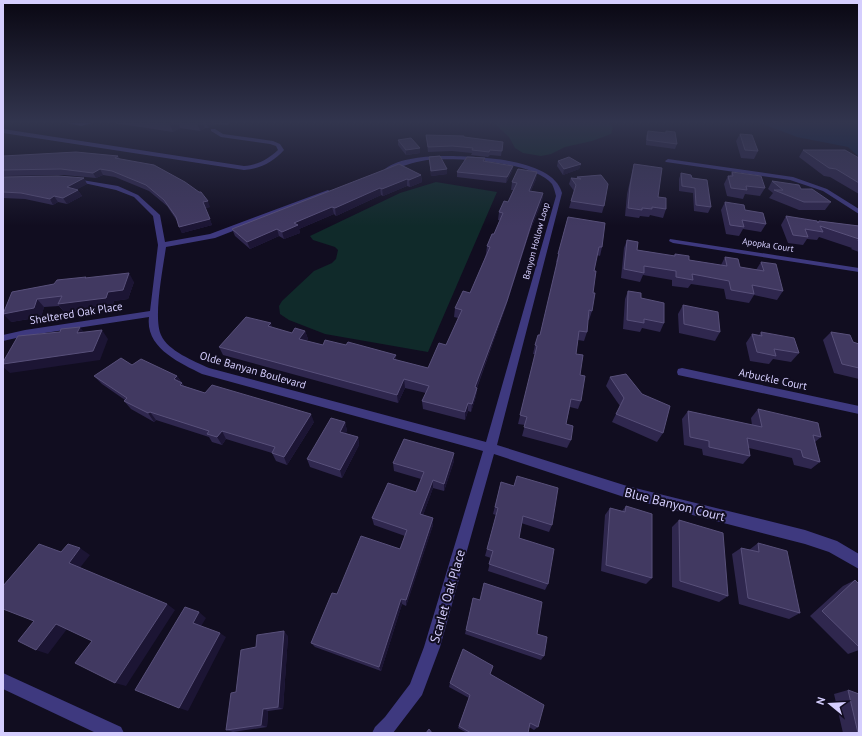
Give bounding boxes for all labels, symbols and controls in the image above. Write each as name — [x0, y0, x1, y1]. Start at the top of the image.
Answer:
street label: Banyon Hollow Loop — [520, 201, 551, 281]
street label: Apopka Court — [742, 235, 795, 254]
street label: Sheltered Oak Place — [28, 299, 124, 327]
street label: Olde Banyan Boulevard — [198, 348, 308, 392]
street label: Arbuckle Court — [738, 365, 809, 393]
street label: Blue Banyon Court — [623, 484, 728, 525]
street label: Scarlet Oak Place — [426, 548, 469, 645]
north arrow — [810, 684, 850, 724]
text: N — [813, 695, 828, 707]

